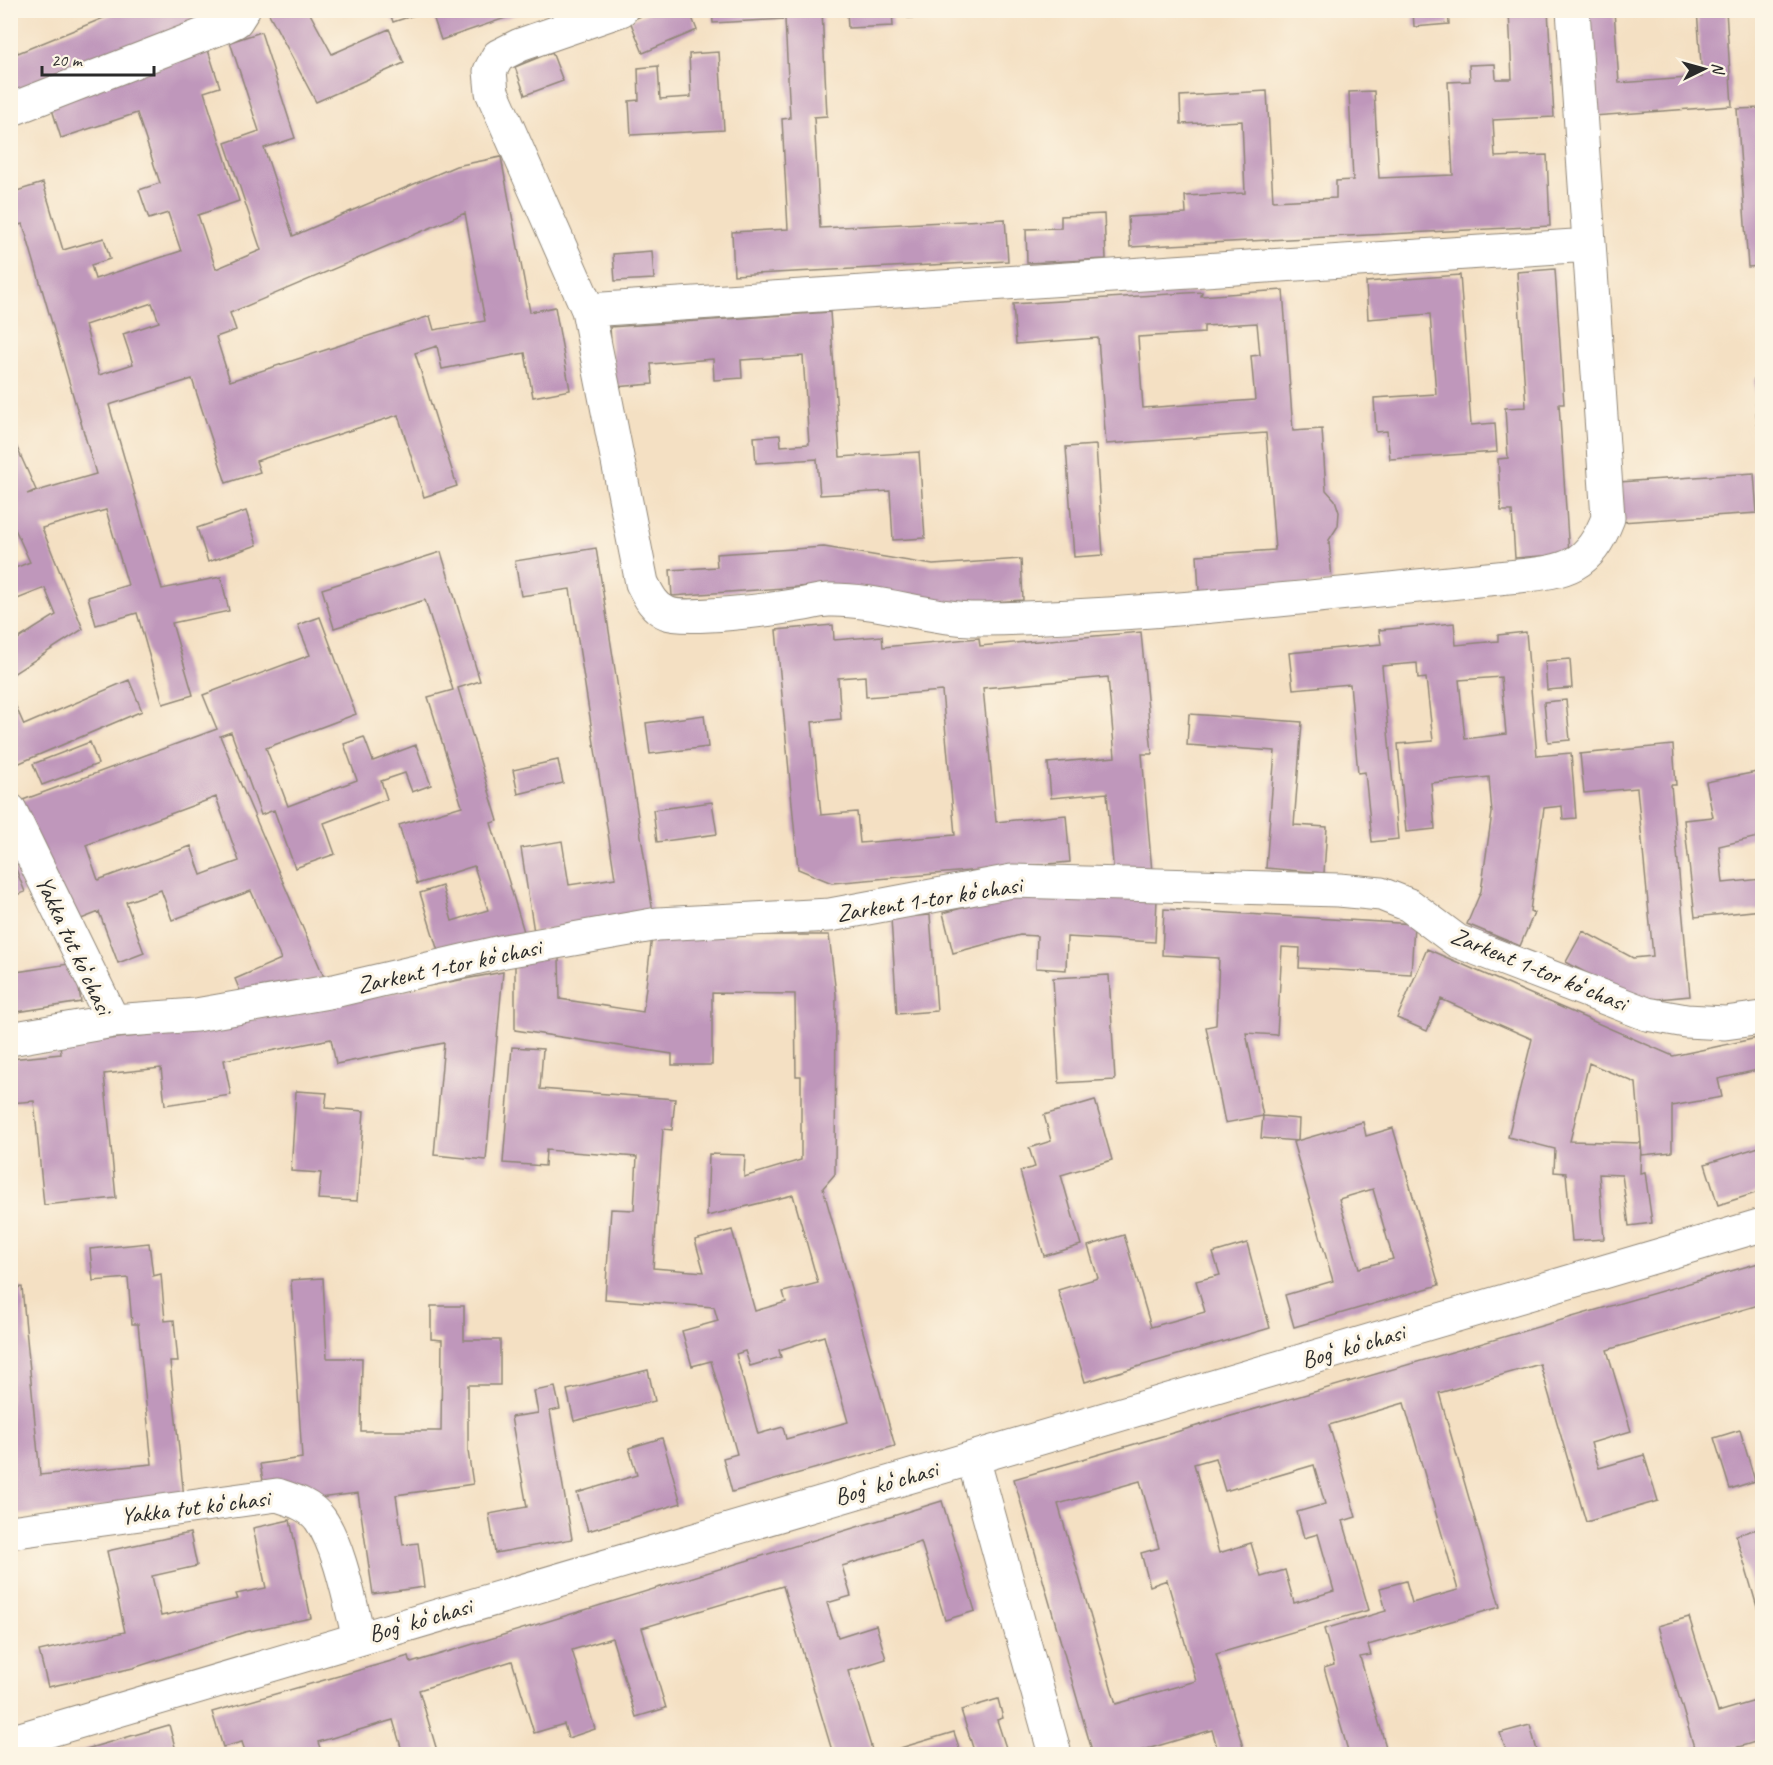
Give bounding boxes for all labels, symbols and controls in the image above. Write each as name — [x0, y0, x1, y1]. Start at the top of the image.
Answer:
scale bar — [42, 39, 154, 77]
north arrow — [1674, 39, 1734, 99]
text: 20 m — [51, 49, 84, 71]
text: N — [1708, 62, 1729, 77]
street label: Zarkent 1-tor koʻchasi — [834, 869, 1026, 928]
street label: Yakka tut koʻchasi — [29, 871, 120, 1021]
street label: Zarkent 1-tor koʻchasi — [1447, 920, 1634, 1019]
street label: Zarkent 1-tor koʻchasi — [354, 931, 546, 1000]
street label: Bogʻ koʻchasi — [1298, 1316, 1410, 1375]
street label: Bogʻ koʻchasi — [831, 1453, 943, 1512]
street label: Yakka tut koʻchasi — [119, 1483, 274, 1531]
street label: Bogʻ koʻchasi — [365, 1590, 477, 1649]

